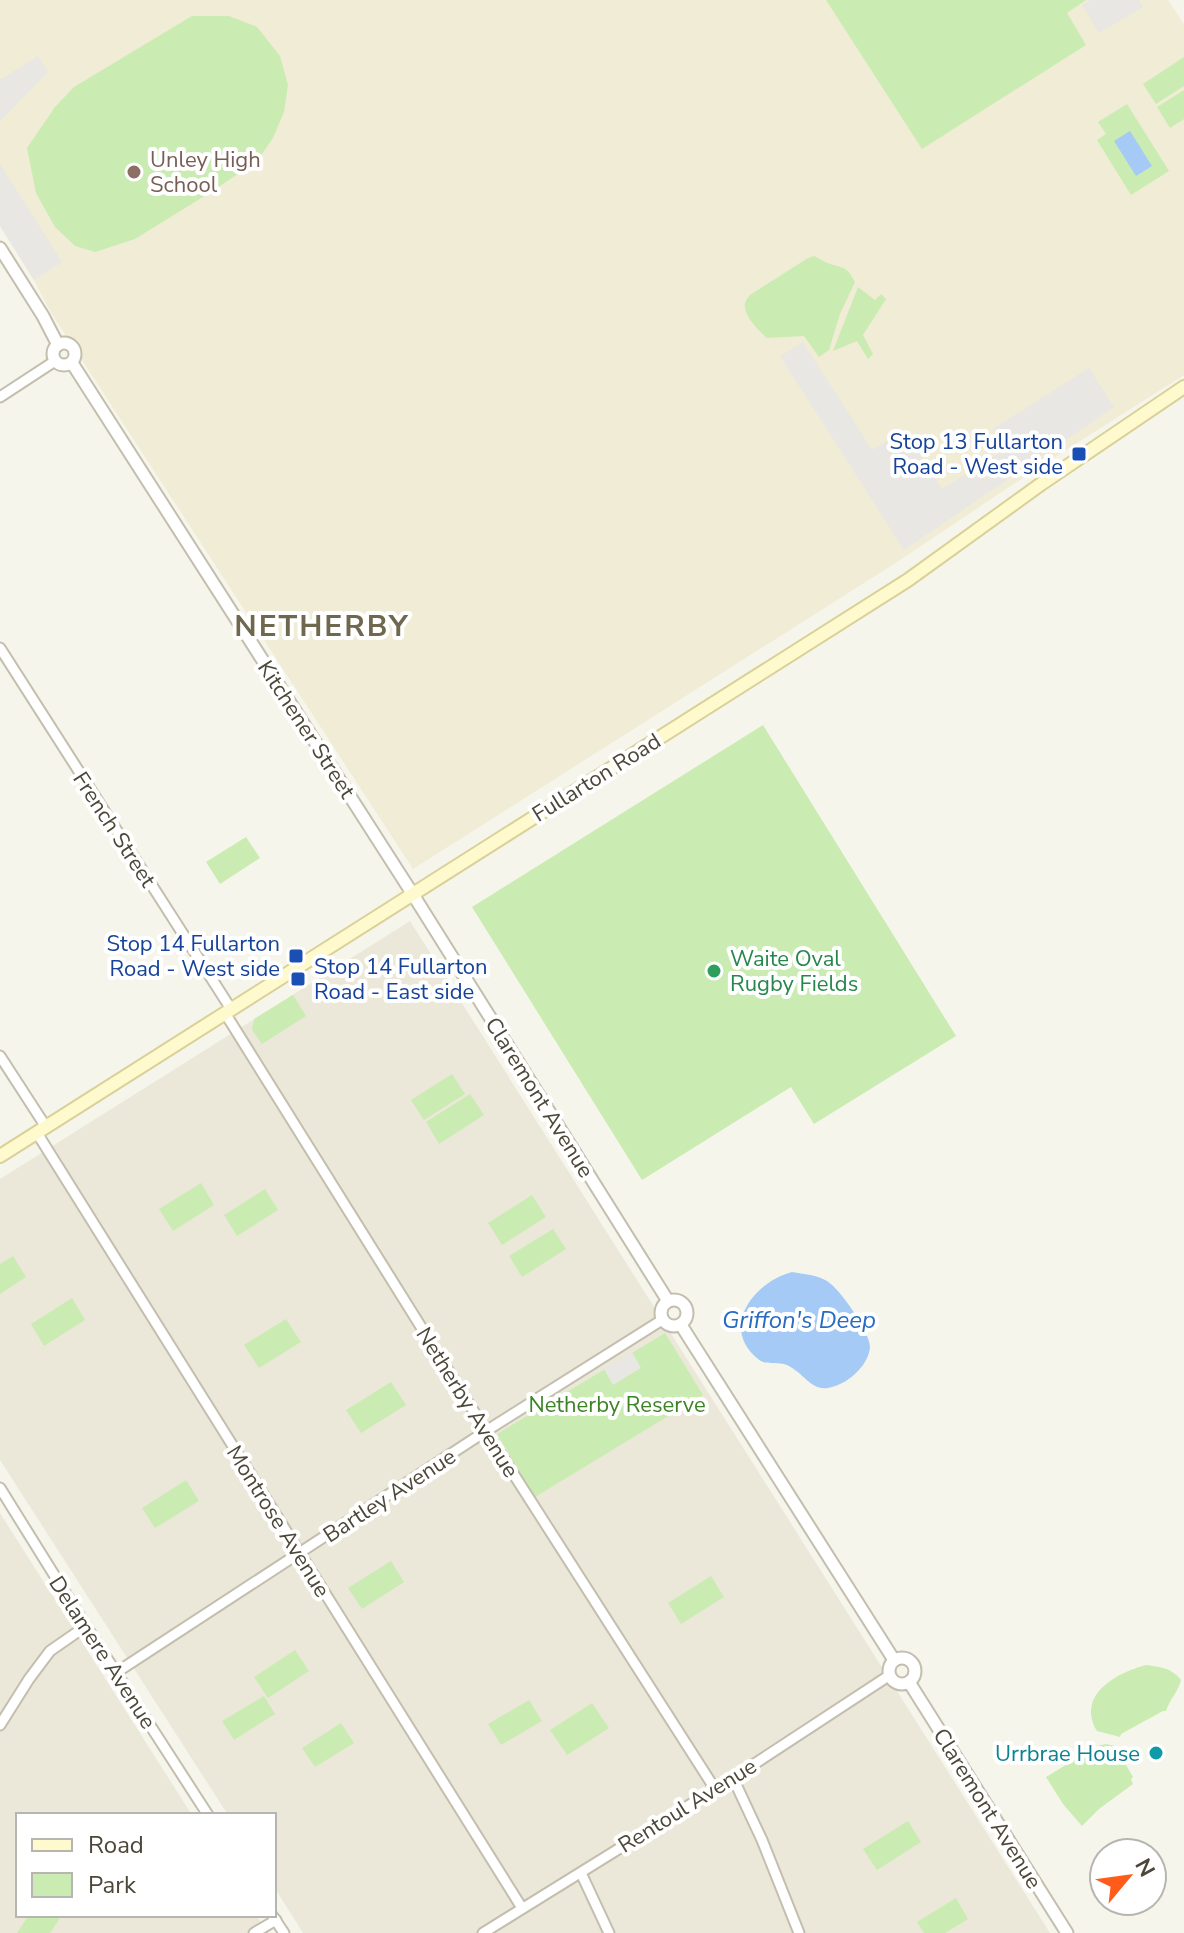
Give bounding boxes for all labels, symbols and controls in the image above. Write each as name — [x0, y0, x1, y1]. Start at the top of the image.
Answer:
place label: Unley High School — [150, 145, 261, 200]
marker: Unley High School — [125, 163, 143, 181]
place label: Stop 13 Fullarton Road - West side — [890, 427, 1063, 482]
marker: Stop 13 Fullarton Road - West side — [1070, 445, 1088, 463]
district label: NETHERBY — [234, 606, 410, 647]
street label: Kitchener Street — [250, 655, 362, 804]
street label: Fullarton Road — [526, 726, 667, 829]
street label: French Street — [66, 766, 163, 893]
place label: Stop 14 Fullarton Road - West side — [107, 929, 280, 984]
place label: Waite Oval Rugby Fields — [730, 944, 858, 999]
marker: Stop 14 Fullarton Road - West side — [287, 947, 305, 965]
place label: Stop 14 Fullarton Road - East side — [314, 952, 487, 1007]
marker: Waite Oval Rugby Fields — [705, 962, 723, 980]
marker: Stop 14 Fullarton Road - East side — [289, 970, 307, 988]
street label: Claremont Avenue — [478, 1011, 601, 1184]
water label: Griffon's Deep — [722, 1304, 876, 1336]
street label: Netherby Avenue — [409, 1322, 526, 1484]
park label: Netherby Reserve — [528, 1390, 706, 1420]
street label: Montrose Avenue — [219, 1440, 337, 1603]
street label: Bartley Avenue — [317, 1442, 462, 1550]
street label: Delamere Avenue — [41, 1570, 163, 1735]
street label: Claremont Avenue — [926, 1722, 1049, 1895]
place label: Urrbrae House — [995, 1739, 1140, 1769]
marker: Urrbrae House — [1147, 1744, 1165, 1762]
street label: Rentoul Avenue — [613, 1751, 762, 1860]
legend — [16, 1813, 276, 1917]
text: Road — [88, 1829, 144, 1861]
north arrow — [1088, 1837, 1168, 1917]
text: N — [1128, 1853, 1162, 1882]
text: Park — [88, 1869, 137, 1901]

